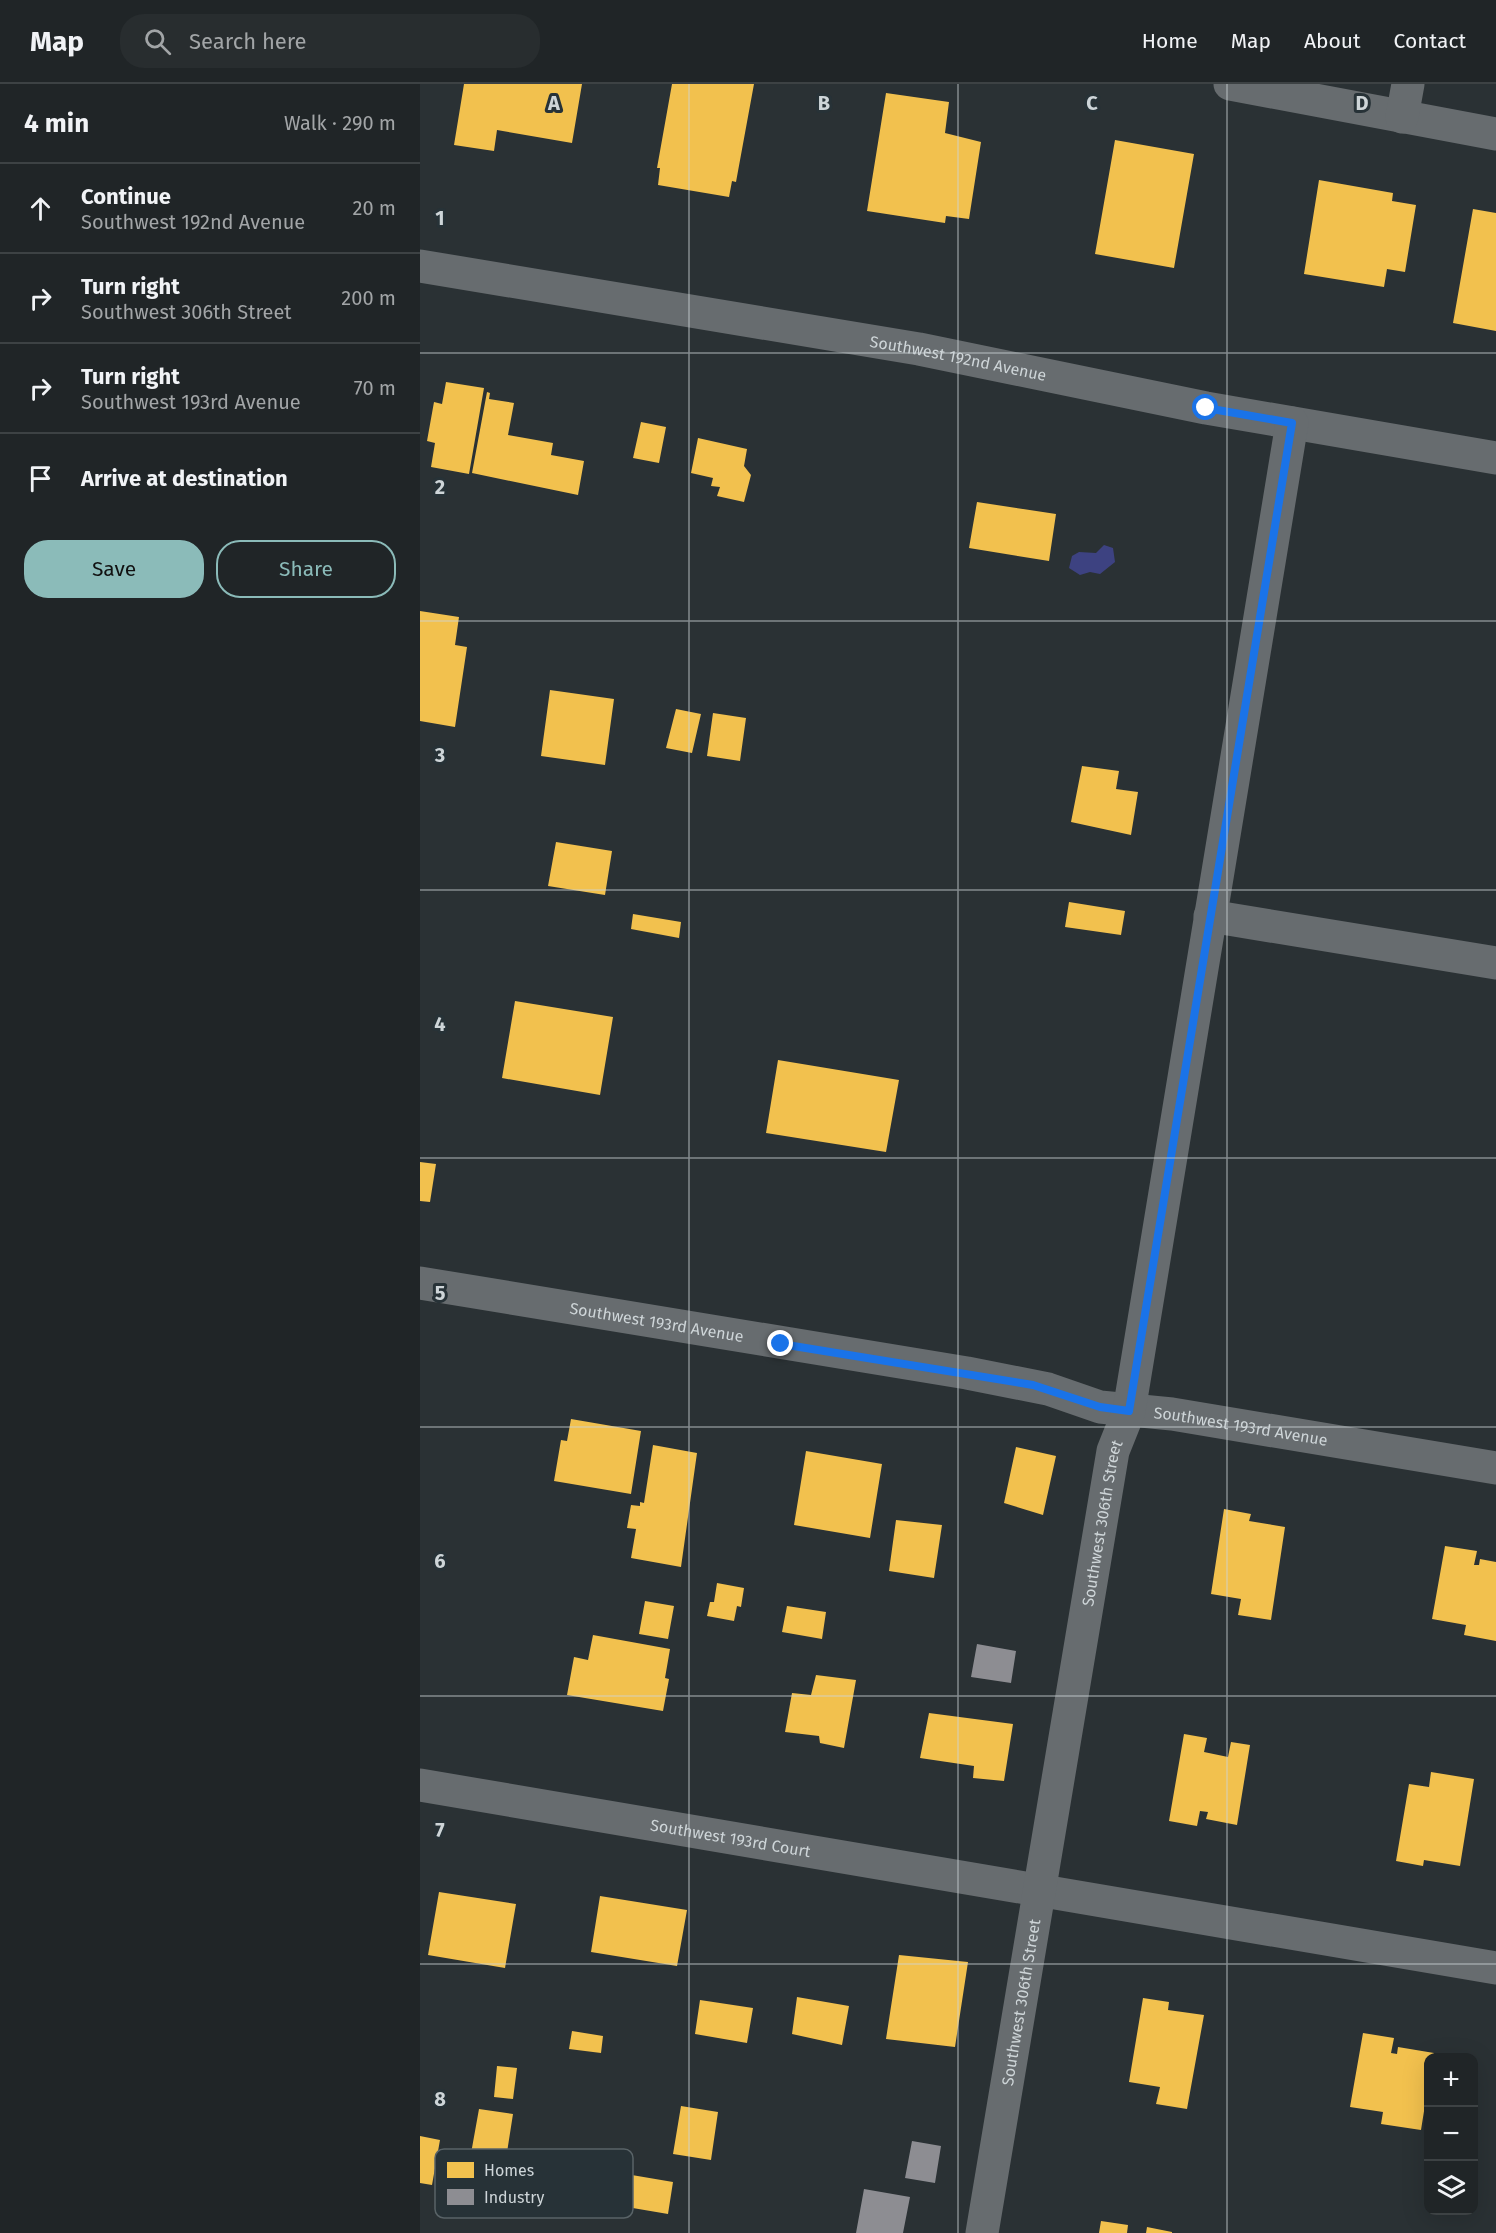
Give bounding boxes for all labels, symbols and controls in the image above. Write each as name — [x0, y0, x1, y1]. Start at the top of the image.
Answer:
search box — [120, 14, 540, 68]
text: Map — [30, 25, 84, 58]
icon: search — [141, 25, 174, 58]
text: Search here — [189, 28, 307, 55]
text: Home — [1142, 28, 1198, 54]
text: Map — [1231, 28, 1271, 54]
text: About — [1304, 28, 1361, 54]
text: Contact — [1394, 28, 1466, 54]
text: A — [547, 91, 561, 115]
text: B — [818, 91, 830, 115]
text: C — [1086, 91, 1098, 115]
text: D — [1355, 91, 1369, 115]
text: 4 min — [24, 108, 89, 139]
text: Walk · 290 m — [284, 111, 396, 135]
text: Continue — [81, 183, 171, 210]
icon: ahead — [24, 192, 57, 225]
text: 20 m — [353, 196, 396, 220]
text: 1 — [435, 206, 445, 230]
text: Southwest 192nd Avenue — [81, 210, 305, 234]
text: Turn right — [81, 273, 180, 300]
icon: right — [24, 282, 57, 315]
text: 200 m — [341, 286, 396, 310]
text: Southwest 306th Street — [81, 300, 292, 324]
street label: Southwest 192nd Avenue — [868, 332, 1048, 385]
text: Turn right — [81, 363, 180, 390]
icon: right — [24, 372, 57, 405]
text: 70 m — [354, 376, 396, 400]
text: Southwest 193rd Avenue — [81, 390, 301, 414]
route start — [1192, 394, 1218, 420]
icon: arrive — [24, 462, 57, 495]
text: Arrive at destination — [81, 465, 288, 492]
text: 2 — [435, 475, 445, 499]
button: Save — [24, 540, 204, 598]
button: Share — [216, 540, 396, 598]
text: 3 — [434, 743, 445, 767]
text: 4 — [434, 1012, 446, 1036]
text: 5 — [435, 1281, 446, 1305]
street label: Southwest 193rd Avenue — [568, 1299, 745, 1346]
route end — [767, 1330, 793, 1356]
street label: Southwest 193rd Avenue — [1153, 1403, 1329, 1450]
street label: Southwest 306th Street — [1078, 1437, 1127, 1608]
text: 6 — [434, 1549, 446, 1573]
street label: Southwest 193rd Court — [649, 1815, 812, 1861]
text: 7 — [435, 1818, 445, 1842]
street label: Southwest 306th Street — [998, 1917, 1044, 2087]
map controls — [1424, 2053, 1478, 2215]
button: + — [1424, 2053, 1478, 2107]
text: 8 — [434, 2087, 446, 2111]
button: − — [1424, 2107, 1478, 2161]
legend — [435, 2149, 633, 2218]
text: Homes — [484, 2161, 534, 2180]
button: layers — [1424, 2161, 1478, 2215]
text: Industry — [484, 2188, 544, 2207]

